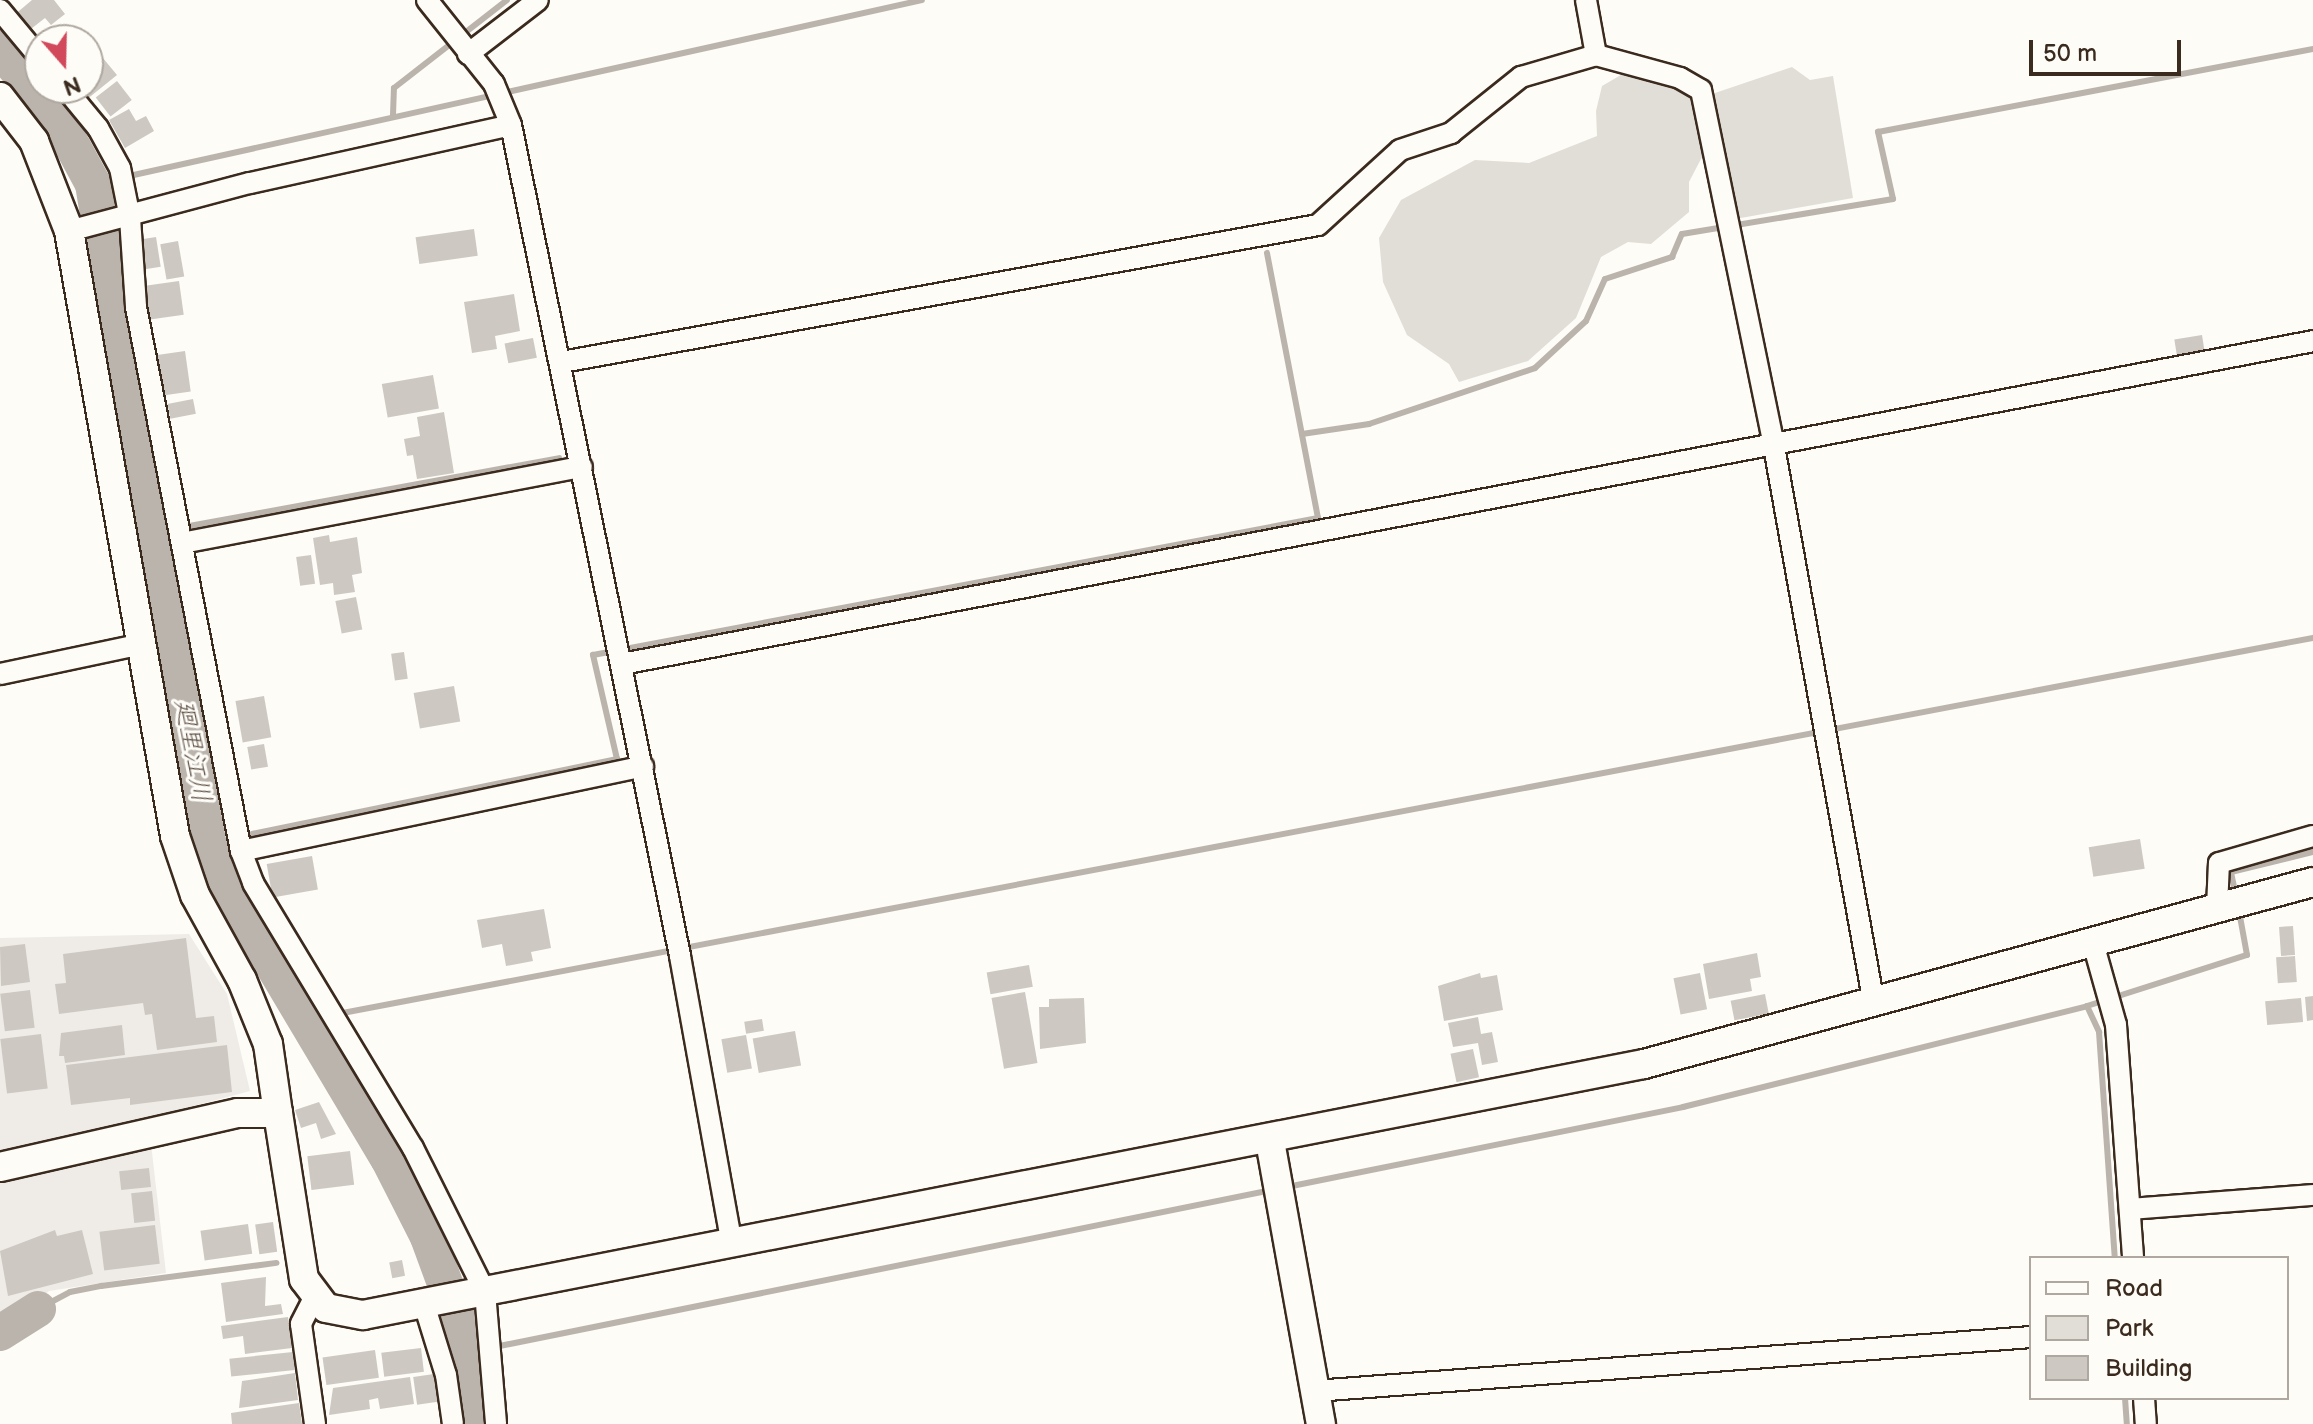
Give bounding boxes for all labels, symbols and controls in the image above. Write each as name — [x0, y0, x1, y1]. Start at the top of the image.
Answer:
north arrow — [24, 24, 104, 104]
scale bar — [2033, 24, 2185, 74]
text: 50 m — [2043, 39, 2097, 68]
text: N — [59, 70, 84, 101]
water label: 廻里江川 — [168, 697, 216, 805]
legend — [2029, 1256, 2289, 1400]
text: Road — [2105, 1274, 2163, 1303]
text: Park — [2105, 1314, 2153, 1343]
text: Building — [2105, 1354, 2192, 1383]

